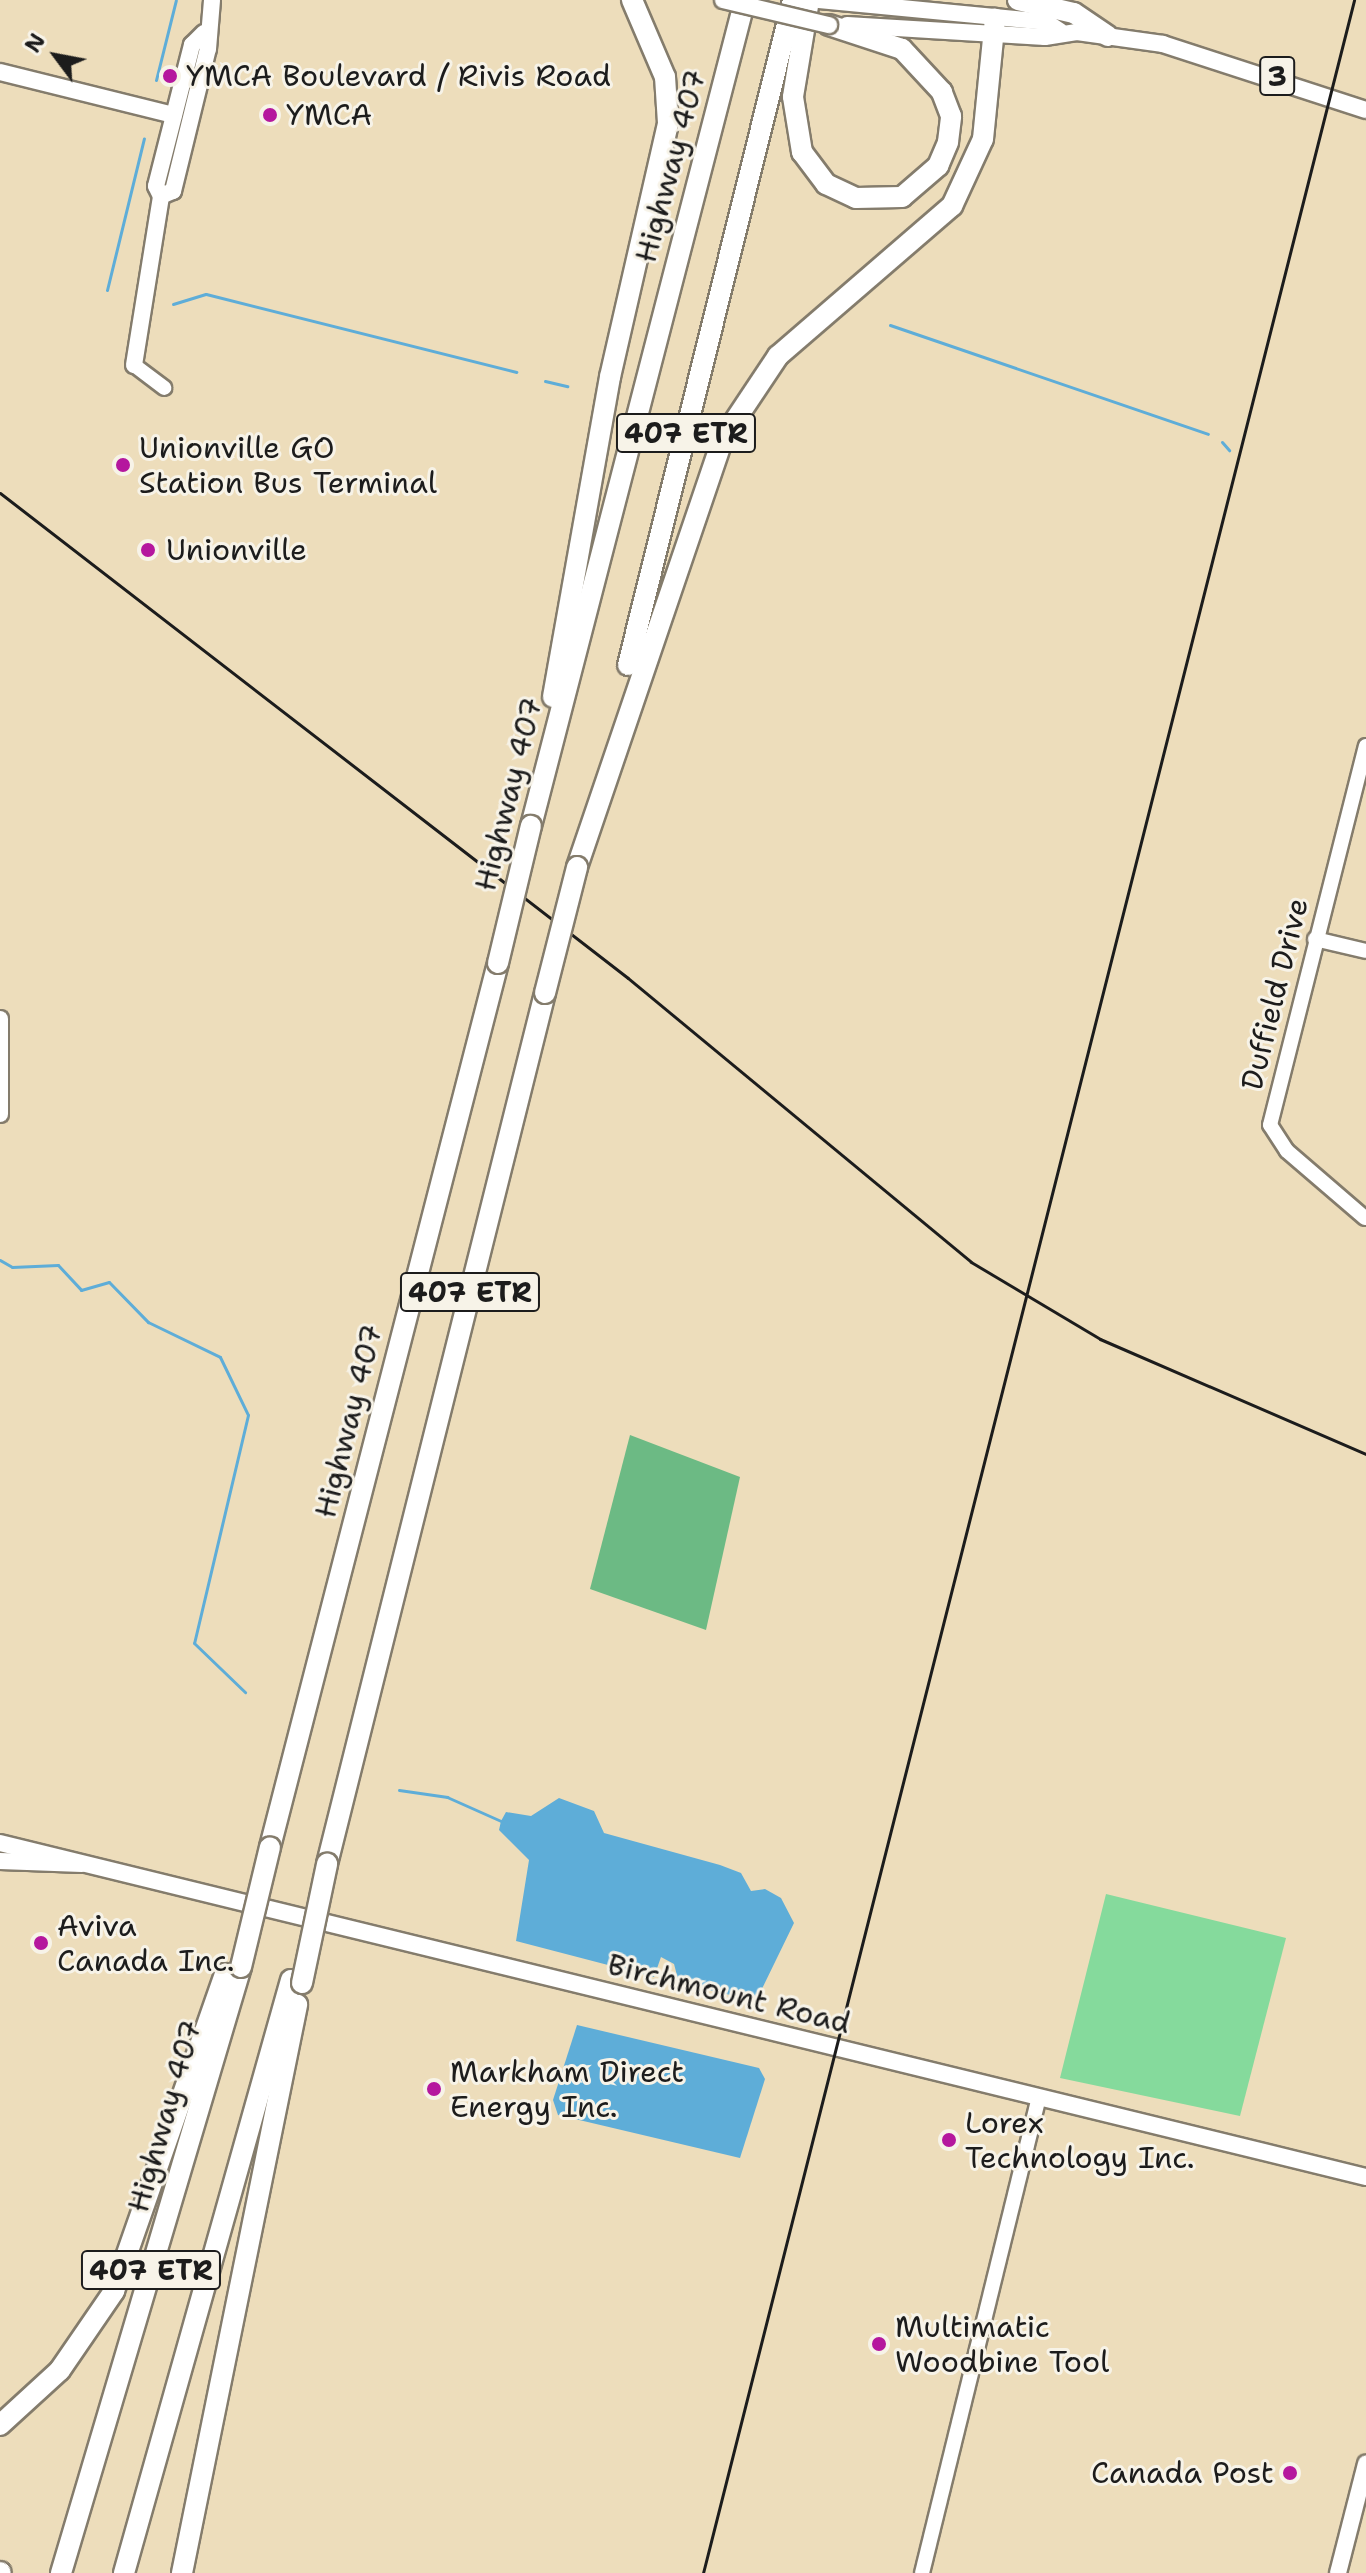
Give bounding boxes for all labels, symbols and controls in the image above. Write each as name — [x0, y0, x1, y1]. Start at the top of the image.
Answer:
north arrow — [16, 16, 96, 96]
text: N — [18, 28, 52, 58]
road number: 3 — [1259, 52, 1295, 100]
place label: YMCA Boulevard / Rivis Road — [186, 58, 611, 94]
street label: Highway 407 — [628, 66, 714, 266]
marker: YMCA Boulevard / Rivis Road — [161, 67, 179, 85]
place label: YMCA — [286, 97, 372, 133]
marker: YMCA — [261, 106, 279, 124]
road number: 407 ETR — [614, 409, 758, 457]
place label: Unionville GO Station Bus Terminal — [139, 430, 437, 500]
marker: Unionville GO Station Bus Terminal — [114, 456, 132, 474]
place label: Unionville — [166, 532, 307, 568]
marker: Unionville — [137, 539, 159, 561]
street label: Highway 407 — [468, 693, 550, 895]
street label: Duffield Drive — [1234, 894, 1316, 1094]
road number: 407 ETR — [398, 1268, 542, 1316]
street label: Highway 407 — [308, 1320, 390, 1522]
place label: Aviva Canada Inc. — [57, 1908, 234, 1978]
marker: Aviva Canada Inc. — [32, 1934, 50, 1952]
street label: Birchmount Road — [604, 1946, 854, 2042]
street label: Highway 407 — [120, 2016, 210, 2216]
place label: Markham Direct Energy Inc. — [450, 2054, 684, 2124]
marker: Markham Direct Energy Inc. — [425, 2080, 443, 2098]
place label: Lorex Technology Inc. — [965, 2105, 1195, 2176]
marker: Lorex Technology Inc. — [940, 2131, 958, 2149]
road number: 407 ETR — [79, 2246, 223, 2294]
place label: Multimatic Woodbine Tool — [895, 2309, 1109, 2380]
marker: Multimatic Woodbine Tool — [870, 2335, 888, 2353]
place label: Canada Post — [1091, 2455, 1274, 2491]
marker: Canada Post — [1281, 2464, 1299, 2482]

